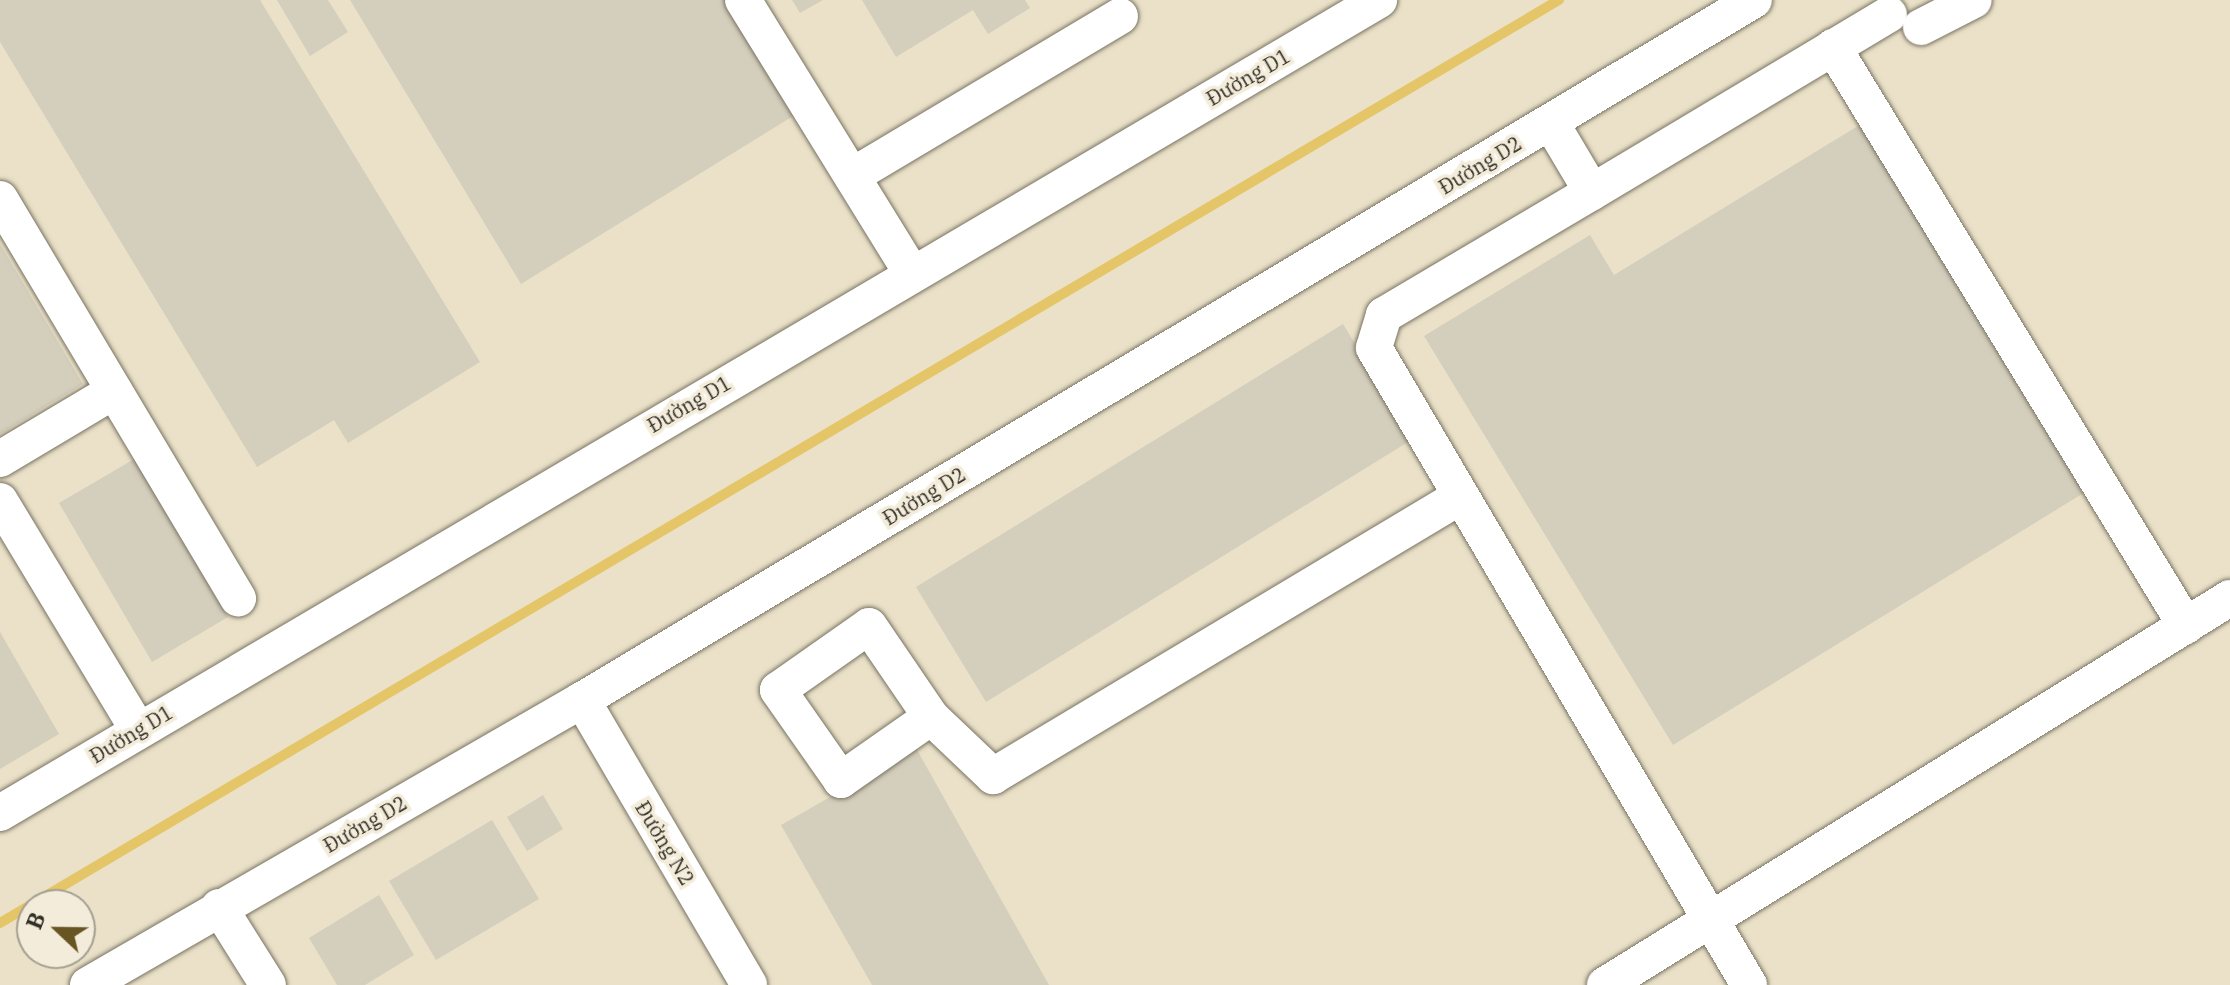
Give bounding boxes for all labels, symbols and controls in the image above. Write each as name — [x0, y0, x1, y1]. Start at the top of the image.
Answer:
street label: Đường D1 — [1202, 44, 1294, 110]
street label: Đường D2 — [1434, 131, 1526, 199]
street label: Đường D1 — [643, 371, 735, 437]
street label: Đường D2 — [878, 462, 970, 530]
street label: Đường D1 — [85, 700, 177, 768]
street label: Đường D2 — [319, 791, 411, 857]
street label: Đường N2 — [631, 797, 699, 889]
north arrow — [16, 889, 96, 969]
text: B — [19, 908, 51, 933]

